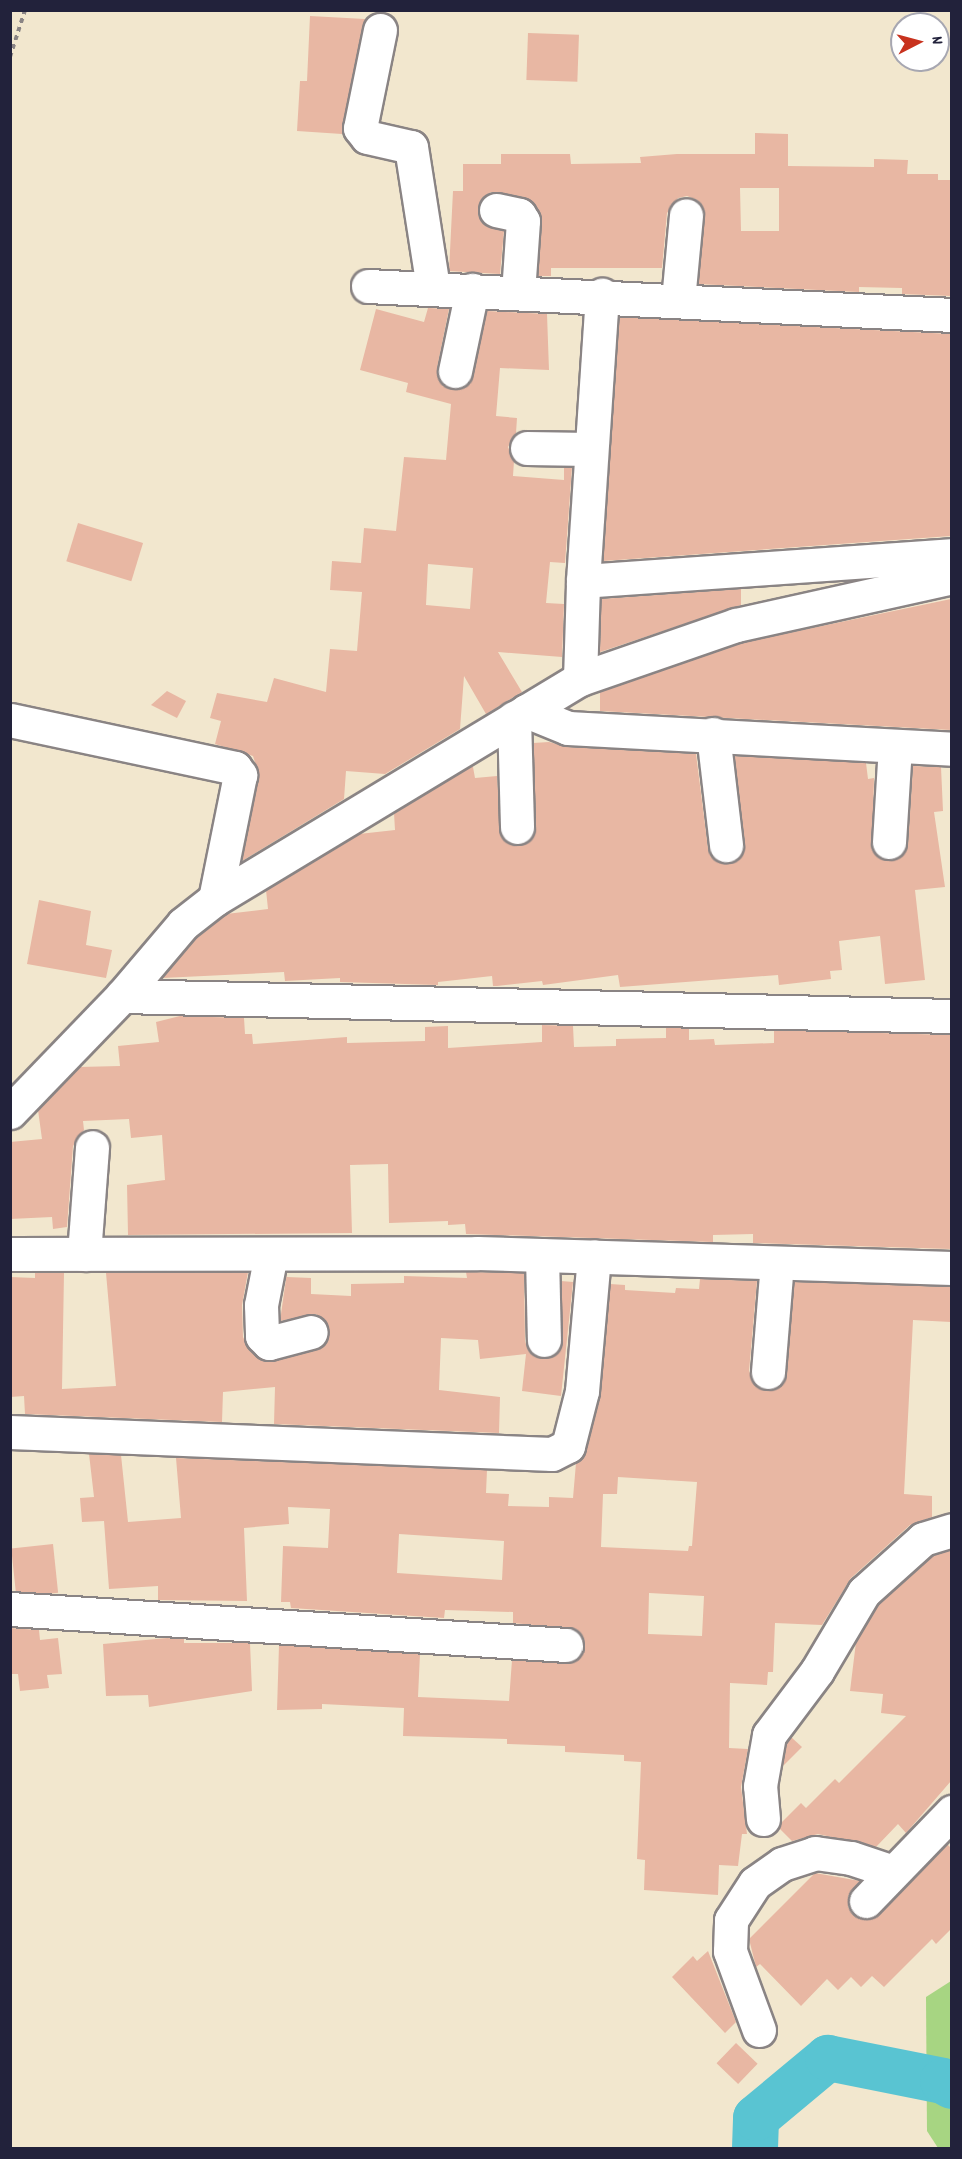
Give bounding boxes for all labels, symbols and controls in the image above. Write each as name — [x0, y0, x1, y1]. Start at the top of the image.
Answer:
north arrow — [890, 12, 950, 72]
text: N — [925, 35, 948, 45]

